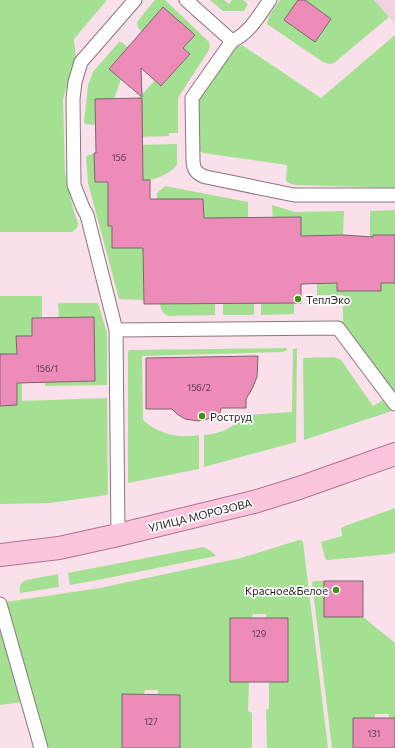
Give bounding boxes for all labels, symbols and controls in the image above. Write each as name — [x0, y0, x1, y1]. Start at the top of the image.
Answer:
house number: 156 — [112, 152, 126, 163]
place label: ТеплЭко — [306, 293, 351, 306]
marker: ТеплЭко — [293, 294, 303, 304]
house number: 156/1 — [36, 363, 58, 374]
house number: 156/2 — [187, 382, 211, 393]
place label: Роструд — [210, 410, 253, 423]
marker: Роструд — [197, 411, 207, 421]
street label: УЛИЦА МОРОЗОВА — [147, 496, 254, 534]
place label: Красное&Белое — [245, 584, 328, 597]
marker: Красное&Белое — [331, 585, 341, 595]
house number: 129 — [252, 628, 266, 639]
house number: 127 — [144, 716, 158, 727]
house number: 131 — [368, 728, 380, 739]

